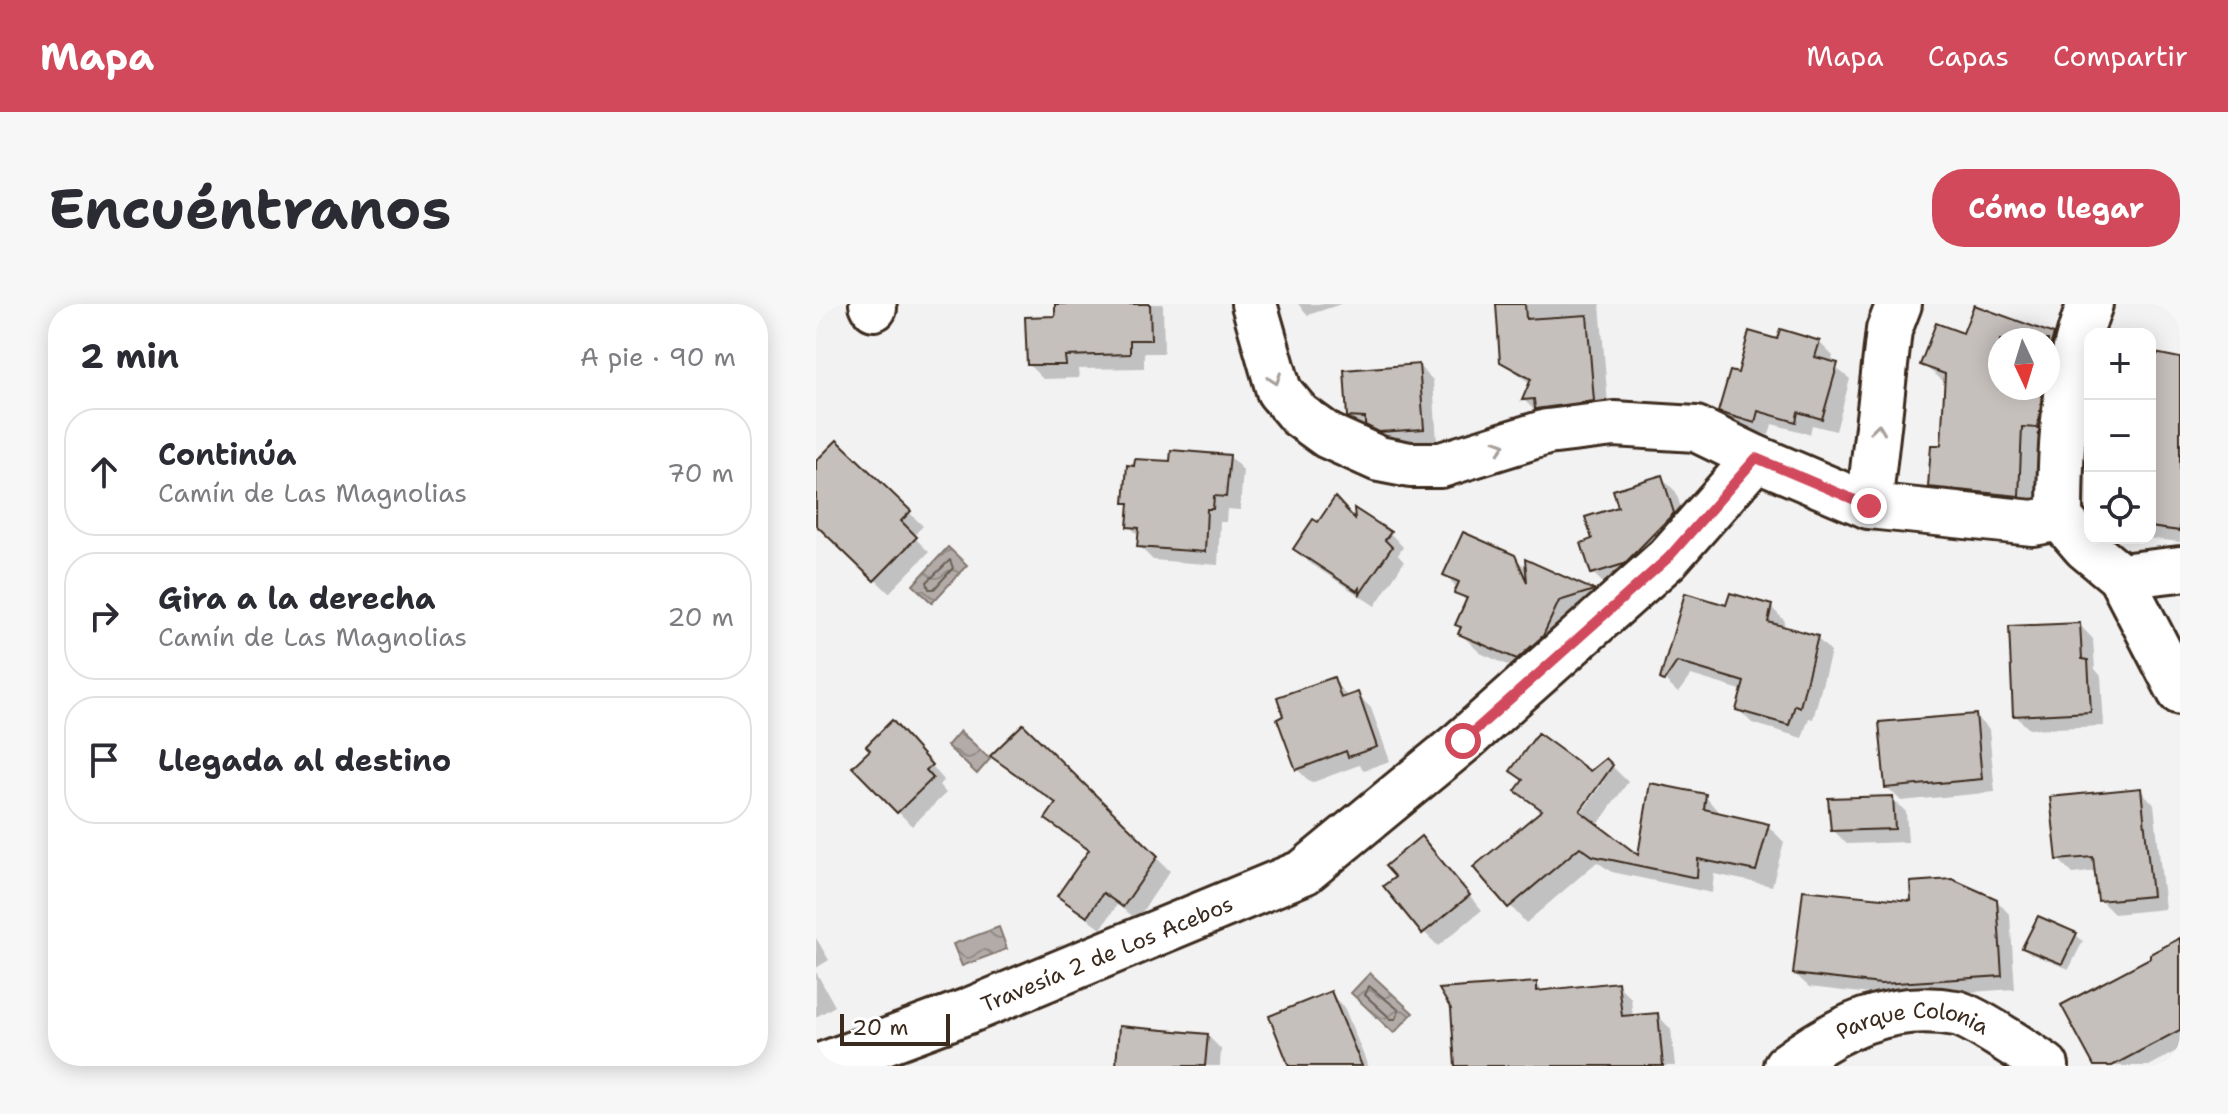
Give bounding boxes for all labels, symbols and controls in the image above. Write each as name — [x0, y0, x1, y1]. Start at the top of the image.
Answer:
text: Mapa — [40, 31, 154, 82]
text: Mapa — [1806, 37, 1884, 75]
text: Capas — [1928, 37, 2009, 75]
text: Compartir — [2053, 37, 2188, 75]
button: Cómo llegar — [1932, 169, 2180, 247]
text: Encuéntranos — [48, 171, 451, 246]
north arrow — [1988, 328, 2060, 400]
map controls — [2084, 328, 2156, 544]
button: + — [2084, 328, 2156, 400]
text: 2 min — [80, 333, 179, 379]
text: A pie · 90 m — [580, 339, 736, 374]
one-way arrow — [1266, 371, 1282, 385]
button: − — [2084, 400, 2156, 472]
one-way arrow — [1870, 422, 1887, 435]
text: Continúa — [158, 434, 297, 475]
one-way arrow — [1492, 439, 1506, 455]
icon: ahead — [82, 450, 126, 494]
text: 70 m — [667, 455, 734, 490]
button: locate — [2084, 472, 2156, 544]
text: Camín de Las Magnolias — [158, 475, 467, 510]
route end — [1851, 488, 1887, 524]
text: Gira a la derecha — [158, 578, 436, 619]
icon: right — [82, 594, 126, 638]
text: 20 m — [667, 599, 734, 634]
text: Camín de Las Magnolias — [158, 619, 467, 654]
route start — [1445, 723, 1481, 759]
icon: arrive — [82, 738, 126, 782]
text: Llegada al destino — [158, 740, 451, 781]
street label: Travesía 2 de Los Acebos — [976, 889, 1237, 1019]
street label: Parque Colonia — [1831, 996, 1995, 1046]
scale bar — [840, 1010, 950, 1046]
text: 20 m — [852, 1013, 909, 1042]

